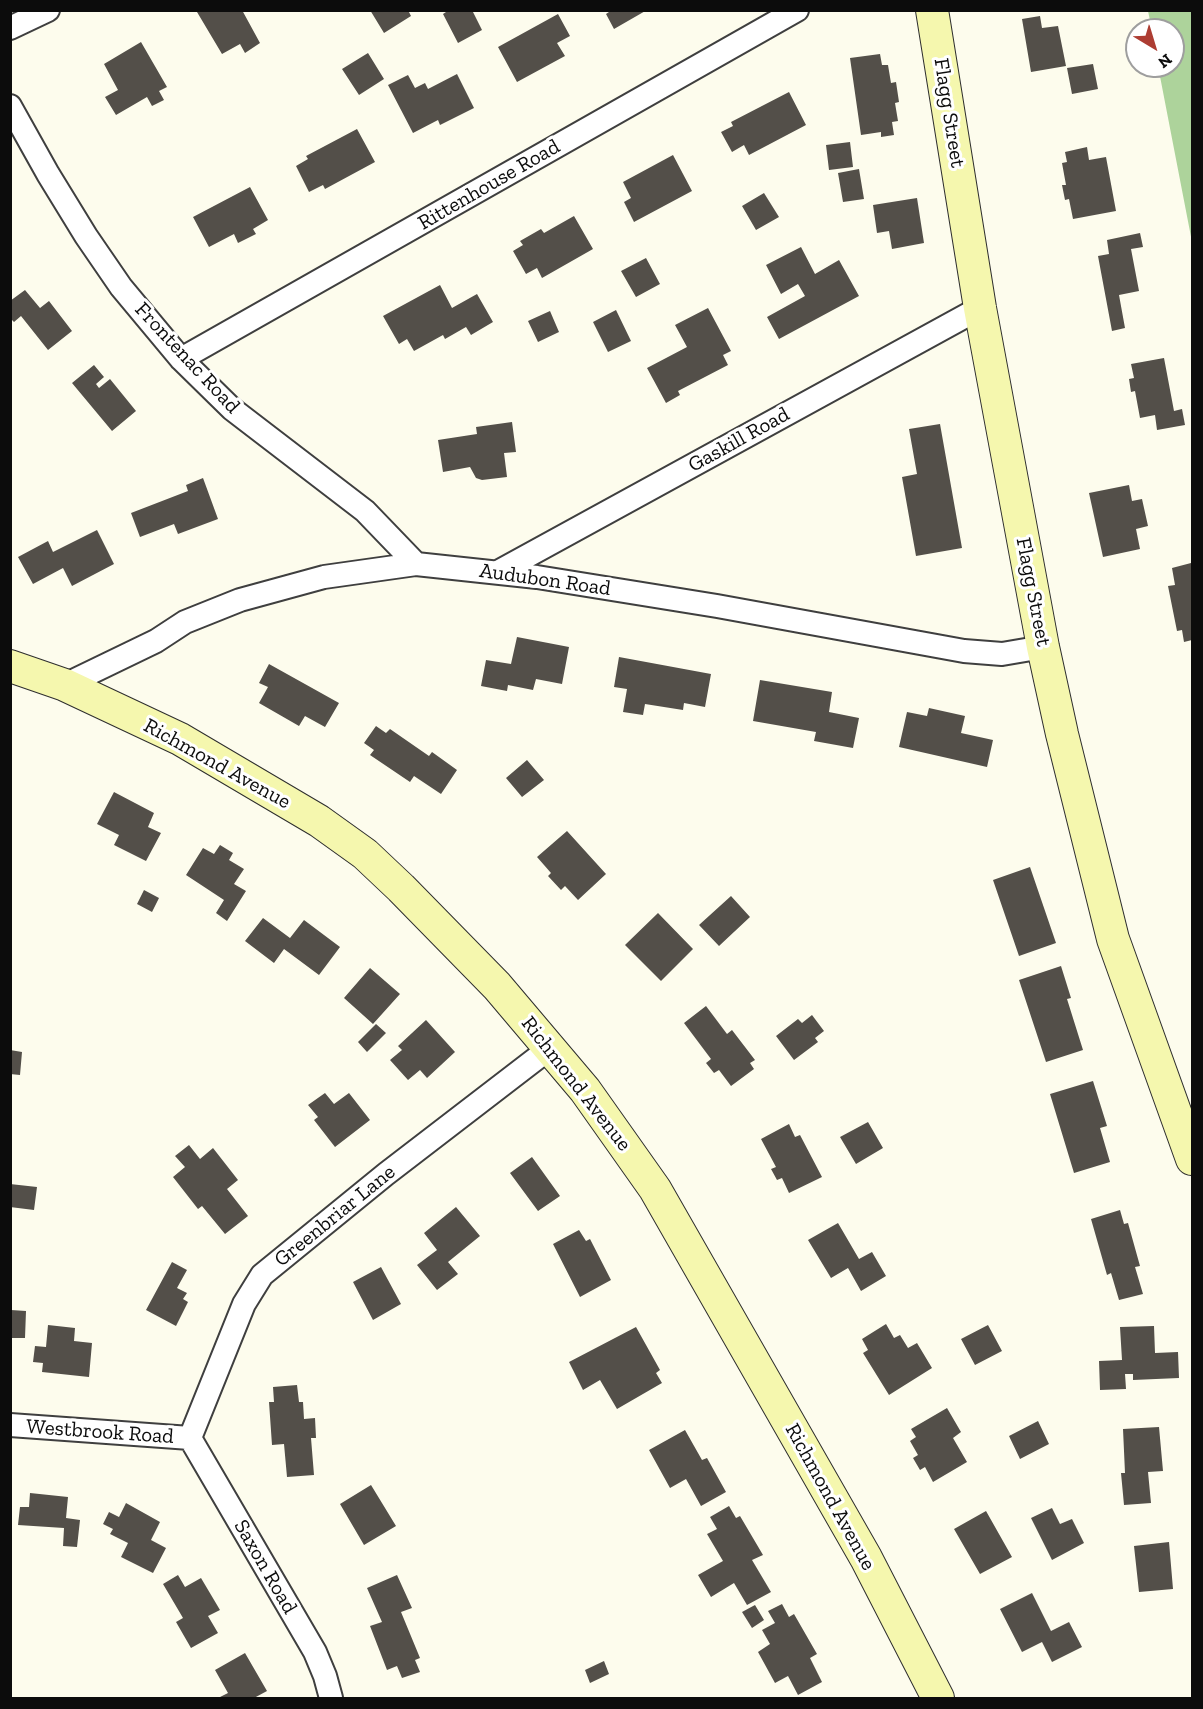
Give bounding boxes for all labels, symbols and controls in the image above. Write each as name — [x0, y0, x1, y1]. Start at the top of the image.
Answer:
north arrow — [1125, 18, 1185, 78]
text: N — [1155, 50, 1176, 72]
street label: Flagg Street — [928, 56, 970, 170]
street label: Rittenhouse Road — [414, 134, 564, 236]
street label: Frontenac Road — [129, 297, 245, 419]
street label: Gaskill Road — [684, 402, 794, 478]
street label: Flagg Street — [1010, 535, 1056, 649]
street label: Audubon Road — [478, 558, 612, 602]
street label: Richmond Avenue — [139, 713, 295, 815]
street label: Richmond Avenue — [516, 1012, 636, 1156]
street label: Greenbriar Lane — [269, 1160, 401, 1272]
street label: Westbrook Road — [25, 1414, 175, 1450]
street label: Richmond Avenue — [779, 1419, 881, 1575]
street label: Saxon Road — [228, 1515, 302, 1619]

